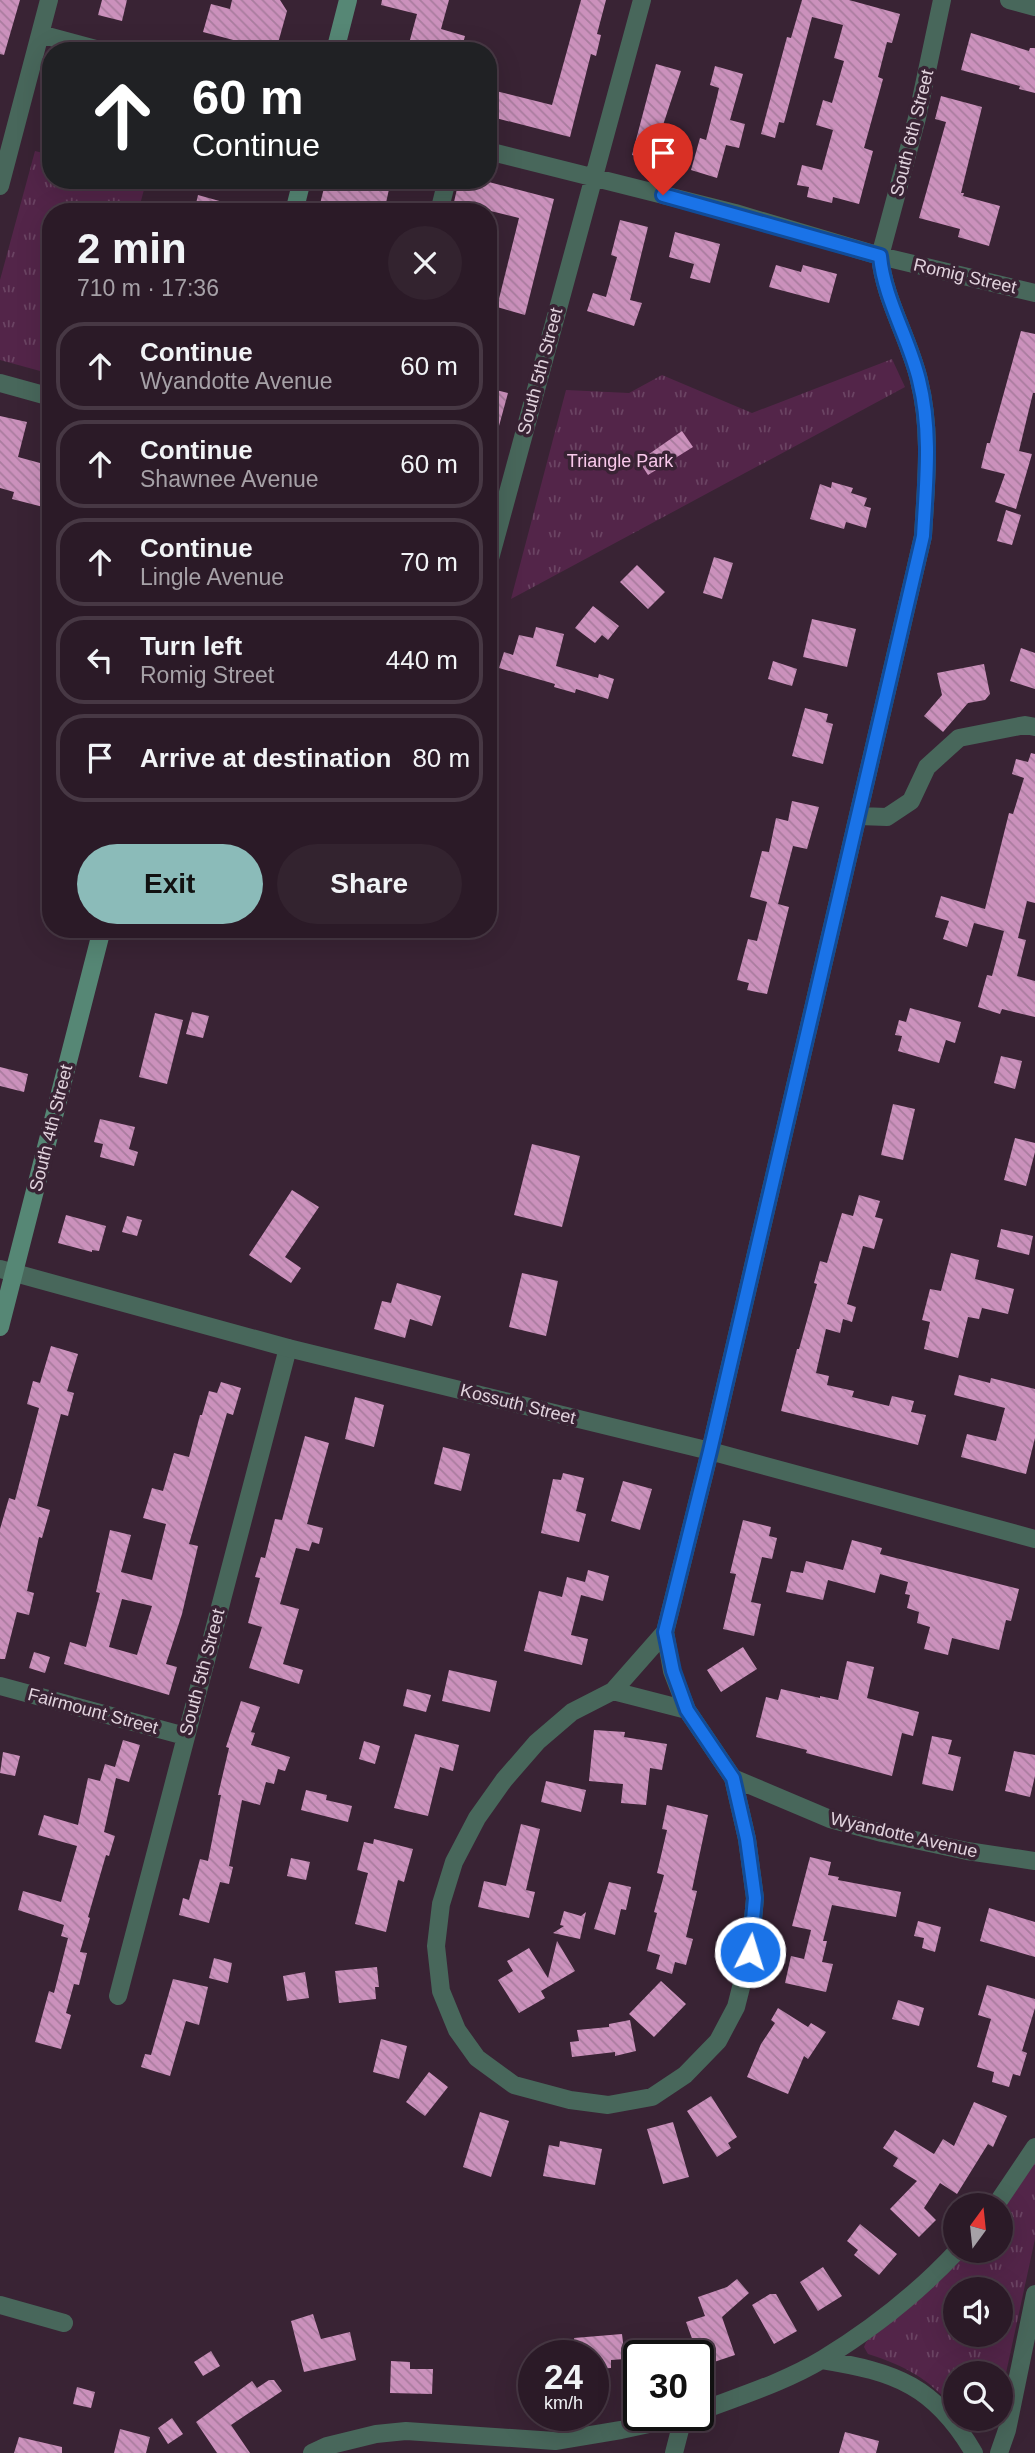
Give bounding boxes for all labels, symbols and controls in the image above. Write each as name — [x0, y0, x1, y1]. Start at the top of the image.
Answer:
street label: South 6th Street — [887, 67, 937, 199]
icon: ahead — [77, 70, 168, 161]
text: 60 m — [192, 70, 304, 124]
pin — [633, 123, 693, 195]
text: Continue — [192, 127, 320, 163]
icon: arrive — [644, 134, 682, 172]
text: 2 min — [77, 225, 187, 272]
button: close — [388, 226, 462, 300]
street label: Romig Street — [912, 254, 1018, 298]
text: 710 m · 17:36 — [77, 275, 219, 301]
street label: South 5th Street — [514, 306, 566, 436]
text: Continue — [140, 337, 253, 367]
icon: ahead — [81, 347, 119, 385]
text: 60 m — [400, 351, 458, 381]
text: Wyandotte Avenue — [140, 368, 332, 394]
text: Continue — [140, 435, 253, 465]
icon: ahead — [81, 445, 119, 483]
text: 60 m — [400, 449, 458, 479]
park label: Triangle Park — [567, 451, 674, 471]
text: Shawnee Avenue — [140, 466, 319, 492]
text: Continue — [140, 533, 253, 563]
icon: ahead — [81, 543, 119, 581]
text: 70 m — [400, 547, 458, 577]
text: Lingle Avenue — [140, 564, 284, 590]
text: Turn left — [140, 631, 242, 661]
icon: left — [81, 641, 119, 679]
text: 440 m — [386, 645, 458, 675]
text: Romig Street — [140, 662, 274, 688]
icon: arrive — [81, 739, 119, 777]
text: Arrive at destination — [140, 743, 391, 773]
text: 80 m — [412, 743, 470, 773]
button: Exit — [77, 844, 263, 924]
button: Share — [277, 844, 462, 924]
street label: South 4th Street — [26, 1062, 76, 1194]
street label: Kossuth Street — [458, 1380, 578, 1428]
street label: South 5th Street — [176, 1607, 228, 1737]
street label: Fairmount Street — [26, 1684, 160, 1738]
street label: Wyandotte Avenue — [828, 1808, 980, 1862]
position arrow — [713, 1915, 787, 1989]
north arrow — [943, 2193, 1013, 2263]
map controls — [943, 2193, 1013, 2431]
button: sound — [943, 2277, 1013, 2347]
speed limit sign: 30 — [623, 2340, 714, 2431]
text: 24 — [544, 2357, 583, 2396]
button: search — [943, 2361, 1013, 2431]
text: km/h — [544, 2393, 583, 2413]

